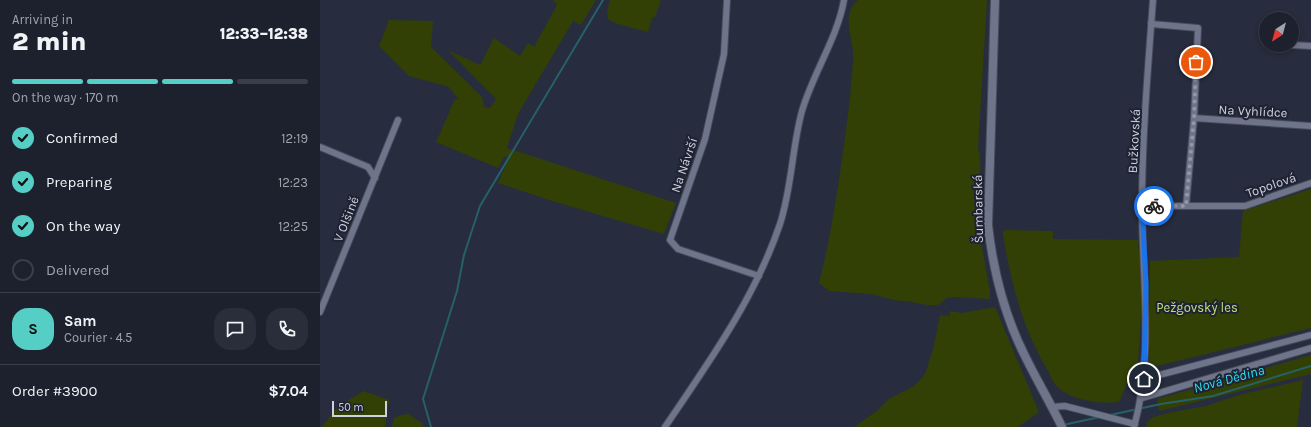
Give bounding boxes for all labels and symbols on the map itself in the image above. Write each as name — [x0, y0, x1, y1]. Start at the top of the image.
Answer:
north arrow — [1259, 12, 1299, 52]
pin — [1179, 45, 1213, 79]
street label: Na Vyhlídce — [1218, 102, 1288, 120]
street label: Bužkovská — [1125, 108, 1143, 174]
street label: Na Návrší — [668, 135, 700, 194]
street label: Topolová — [1244, 169, 1298, 201]
street label: Šumbarská — [969, 174, 986, 244]
courier — [1134, 186, 1174, 226]
street label: V Olšině — [330, 194, 362, 244]
park label: Pežgovský les — [1156, 300, 1238, 315]
water label: Nová Dědina — [1192, 361, 1266, 397]
pin — [1127, 362, 1161, 396]
scale bar — [332, 399, 387, 418]

